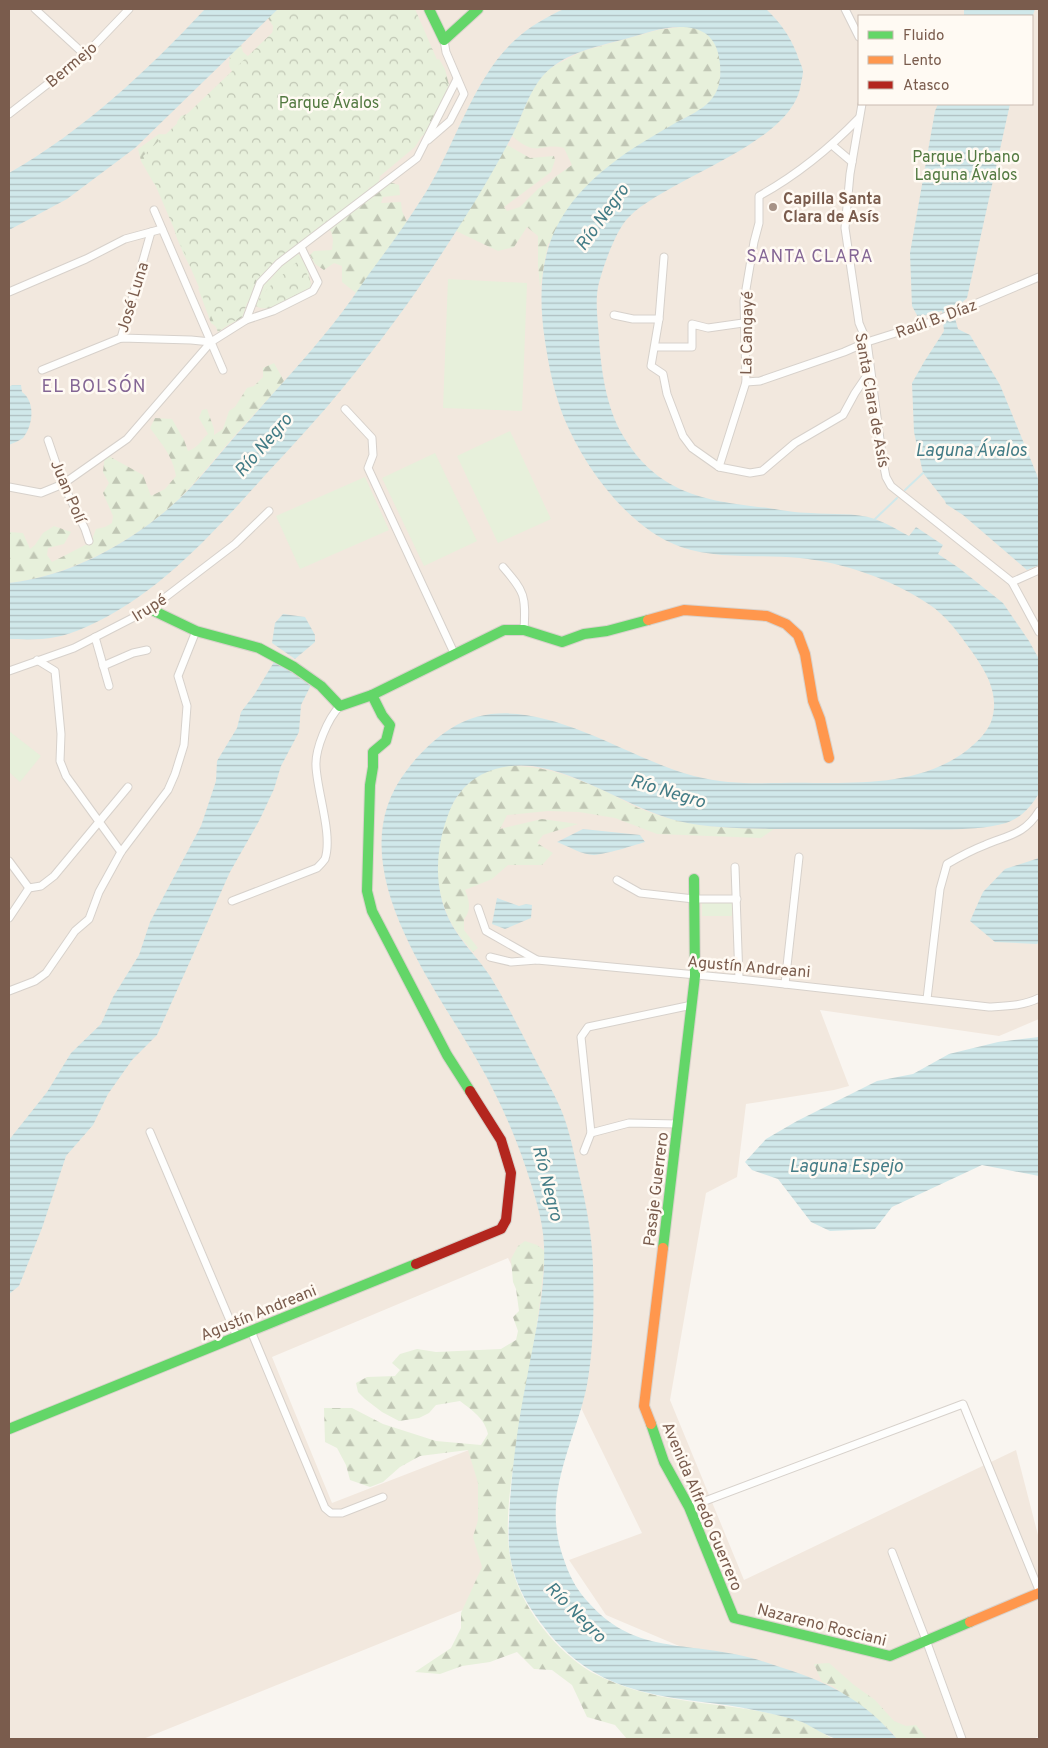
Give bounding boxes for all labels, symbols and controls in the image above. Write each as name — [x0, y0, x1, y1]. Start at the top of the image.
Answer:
legend — [858, 15, 1033, 105]
text: Fluido — [903, 27, 944, 46]
street label: Bermejo — [43, 38, 102, 93]
text: Lento — [903, 52, 942, 71]
text: Atasco — [903, 77, 949, 96]
park label: Parque Ávalos — [279, 92, 379, 114]
park label: Parque Urbano Laguna Ávalos — [912, 148, 1020, 186]
water label: Río Negro — [571, 180, 635, 256]
place label: Capilla Santa Clara de Asís — [783, 190, 881, 228]
marker: Capilla Santa Clara de Asís — [767, 201, 779, 213]
district label: SANTA CLARA — [746, 246, 874, 269]
street label: José Luna — [114, 260, 154, 335]
street label: La Cangayé — [737, 291, 759, 375]
street label: Raúl B. Díaz — [893, 296, 980, 344]
street label: Santa Clara de Asís — [849, 331, 893, 469]
district label: EL BOLSÓN — [42, 374, 146, 399]
water label: Río Negro — [230, 409, 298, 483]
water label: Laguna Ávalos — [915, 438, 1028, 463]
street label: Juan Polí — [45, 457, 90, 528]
street label: Irupé — [129, 590, 171, 627]
water label: Río Negro — [627, 770, 708, 815]
street label: Agustín Andreani — [686, 953, 811, 983]
street label: Pasaje Guerrero — [640, 1131, 674, 1248]
water label: Río Negro — [526, 1143, 567, 1224]
water label: Laguna Espejo — [789, 1156, 903, 1179]
street label: Agustín Andreani — [198, 1281, 320, 1346]
street label: Avenida Alfredo Guerrero — [656, 1419, 746, 1594]
water label: Río Negro — [540, 1578, 611, 1649]
street label: Nazareno Rosciani — [755, 1600, 888, 1652]

